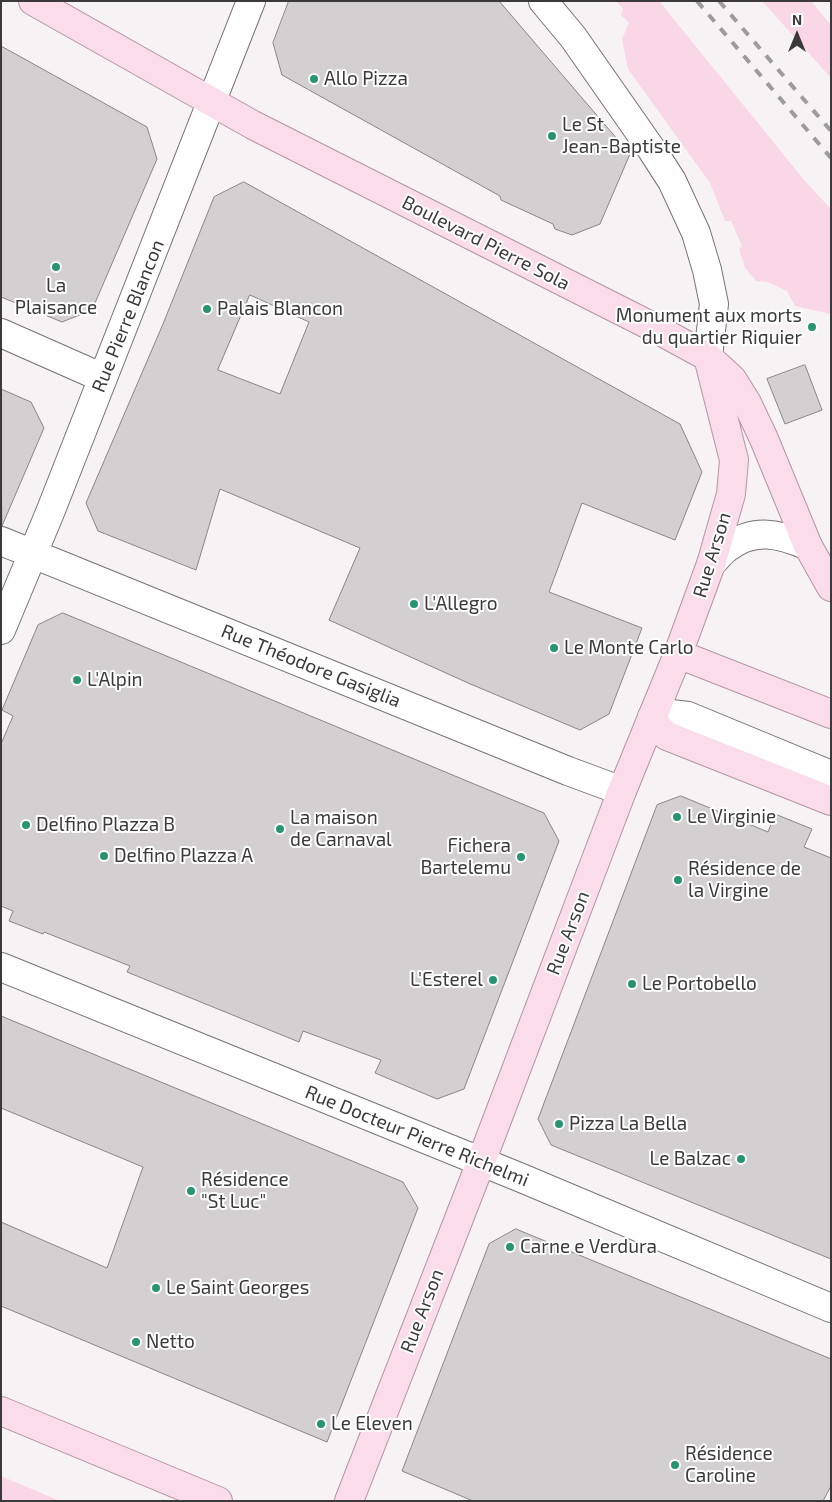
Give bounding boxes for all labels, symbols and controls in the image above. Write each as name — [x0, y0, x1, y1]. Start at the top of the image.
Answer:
north arrow — [772, 10, 822, 60]
text: N — [792, 11, 802, 28]
place label: Allo Pizza — [324, 68, 408, 90]
marker: Allo Pizza — [308, 73, 320, 85]
place label: Le St Jean-Baptiste — [562, 114, 681, 158]
marker: Le St Jean-Baptiste — [546, 130, 558, 142]
street label: Boulevard Pierre Sola — [398, 191, 574, 295]
street label: Rue Pierre Blancon — [87, 236, 169, 396]
marker: La Plaisance — [50, 261, 62, 273]
place label: La Plaisance — [15, 275, 97, 319]
place label: Palais Blancon — [217, 298, 343, 320]
marker: Palais Blancon — [201, 303, 213, 315]
place label: Monument aux morts du quartier Riquier — [616, 305, 802, 349]
marker: Monument aux morts du quartier Riquier — [806, 321, 818, 333]
street label: Rue Arson — [688, 510, 736, 600]
place label: L'Allegro — [424, 593, 497, 615]
marker: L'Allegro — [408, 598, 420, 610]
street label: Rue Théodore Gasiglia — [218, 620, 404, 712]
place label: Le Monte Carlo — [564, 637, 694, 659]
marker: Le Monte Carlo — [548, 642, 560, 654]
place label: L'Alpin — [87, 669, 143, 691]
marker: L'Alpin — [71, 674, 83, 686]
place label: Le Virginie — [687, 806, 776, 828]
place label: La maison de Carnaval — [290, 807, 392, 851]
marker: Le Virginie — [671, 811, 683, 823]
place label: Delfino Plazza B — [36, 814, 175, 836]
marker: Delfino Plazza B — [20, 819, 32, 831]
marker: La maison de Carnaval — [274, 823, 286, 835]
place label: Fichera Bartelemu — [420, 835, 511, 879]
place label: Delfino Plazza A — [114, 845, 253, 867]
marker: Delfino Plazza A — [98, 850, 110, 862]
marker: Fichera Bartelemu — [515, 851, 527, 863]
place label: Résidence de la Virgine — [688, 858, 801, 902]
marker: Résidence de la Virgine — [672, 874, 684, 886]
street label: Rue Arson — [542, 888, 594, 978]
place label: L'Esterel — [410, 969, 483, 991]
place label: Le Portobello — [642, 973, 757, 995]
marker: L'Esterel — [487, 974, 499, 986]
marker: Le Portobello — [626, 978, 638, 990]
street label: Rue Docteur Pierre Richelmi — [302, 1081, 532, 1191]
place label: Pizza La Bella — [569, 1113, 687, 1135]
marker: Pizza La Bella — [553, 1118, 565, 1130]
place label: Le Balzac — [650, 1148, 731, 1170]
marker: Le Balzac — [735, 1153, 747, 1165]
place label: Résidence "St Luc" — [201, 1169, 289, 1213]
marker: Résidence "St Luc" — [185, 1185, 197, 1197]
place label: Carne e Verdura — [520, 1236, 657, 1258]
marker: Carne e Verdura — [504, 1241, 516, 1253]
street label: Rue Arson — [396, 1266, 448, 1356]
place label: Le Saint Georges — [166, 1277, 309, 1299]
marker: Le Saint Georges — [150, 1282, 162, 1294]
place label: Netto — [146, 1331, 195, 1353]
marker: Netto — [130, 1336, 142, 1348]
place label: Le Eleven — [331, 1413, 413, 1435]
marker: Le Eleven — [315, 1418, 327, 1430]
place label: Résidence Caroline — [685, 1443, 773, 1487]
marker: Résidence Caroline — [669, 1459, 681, 1471]

